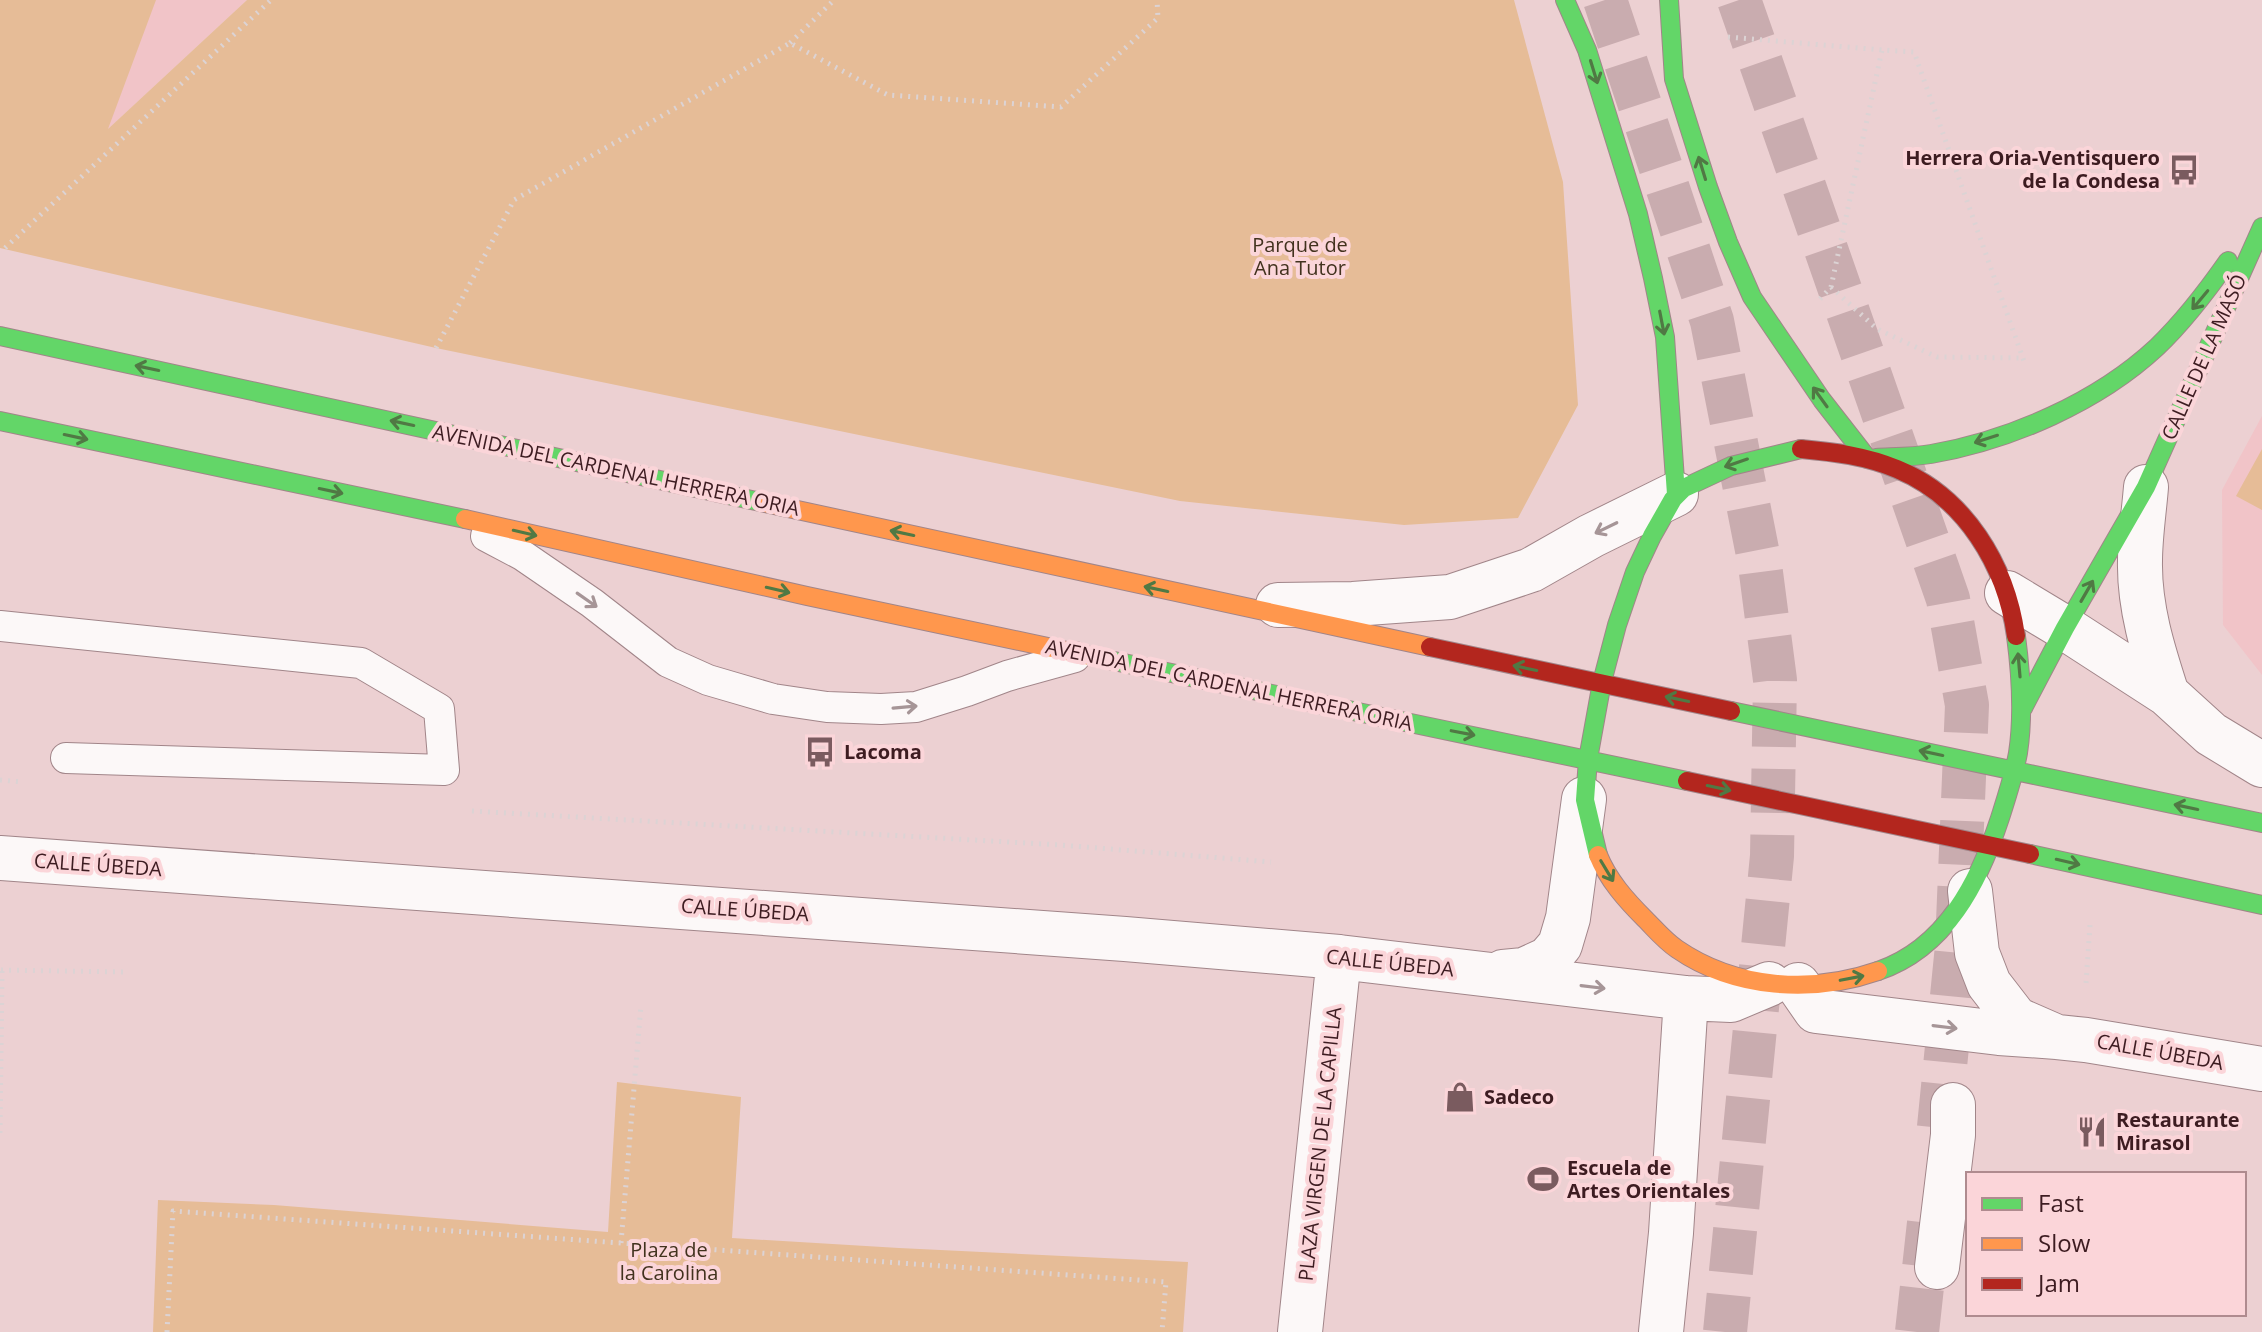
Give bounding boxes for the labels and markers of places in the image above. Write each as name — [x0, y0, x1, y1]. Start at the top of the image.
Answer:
place label: Herrera Oria-Ventisquero de la Condesa — [1905, 144, 2160, 194]
bus stop icon: Herrera Oria-Ventisquero de la Condesa — [2167, 153, 2201, 187]
bus stop icon: Lacoma — [803, 735, 837, 769]
place label: Lacoma — [844, 738, 922, 765]
shop icon: Sadeco — [1443, 1080, 1477, 1114]
place label: Sadeco — [1484, 1083, 1554, 1110]
place label: Restaurante Mirasol — [2116, 1106, 2240, 1156]
restaurant icon: Restaurante Mirasol — [2075, 1115, 2109, 1149]
place label: Escuela de Artes Orientales — [1567, 1154, 1730, 1204]
sports icon: Escuela de Artes Orientales — [1526, 1162, 1560, 1196]

